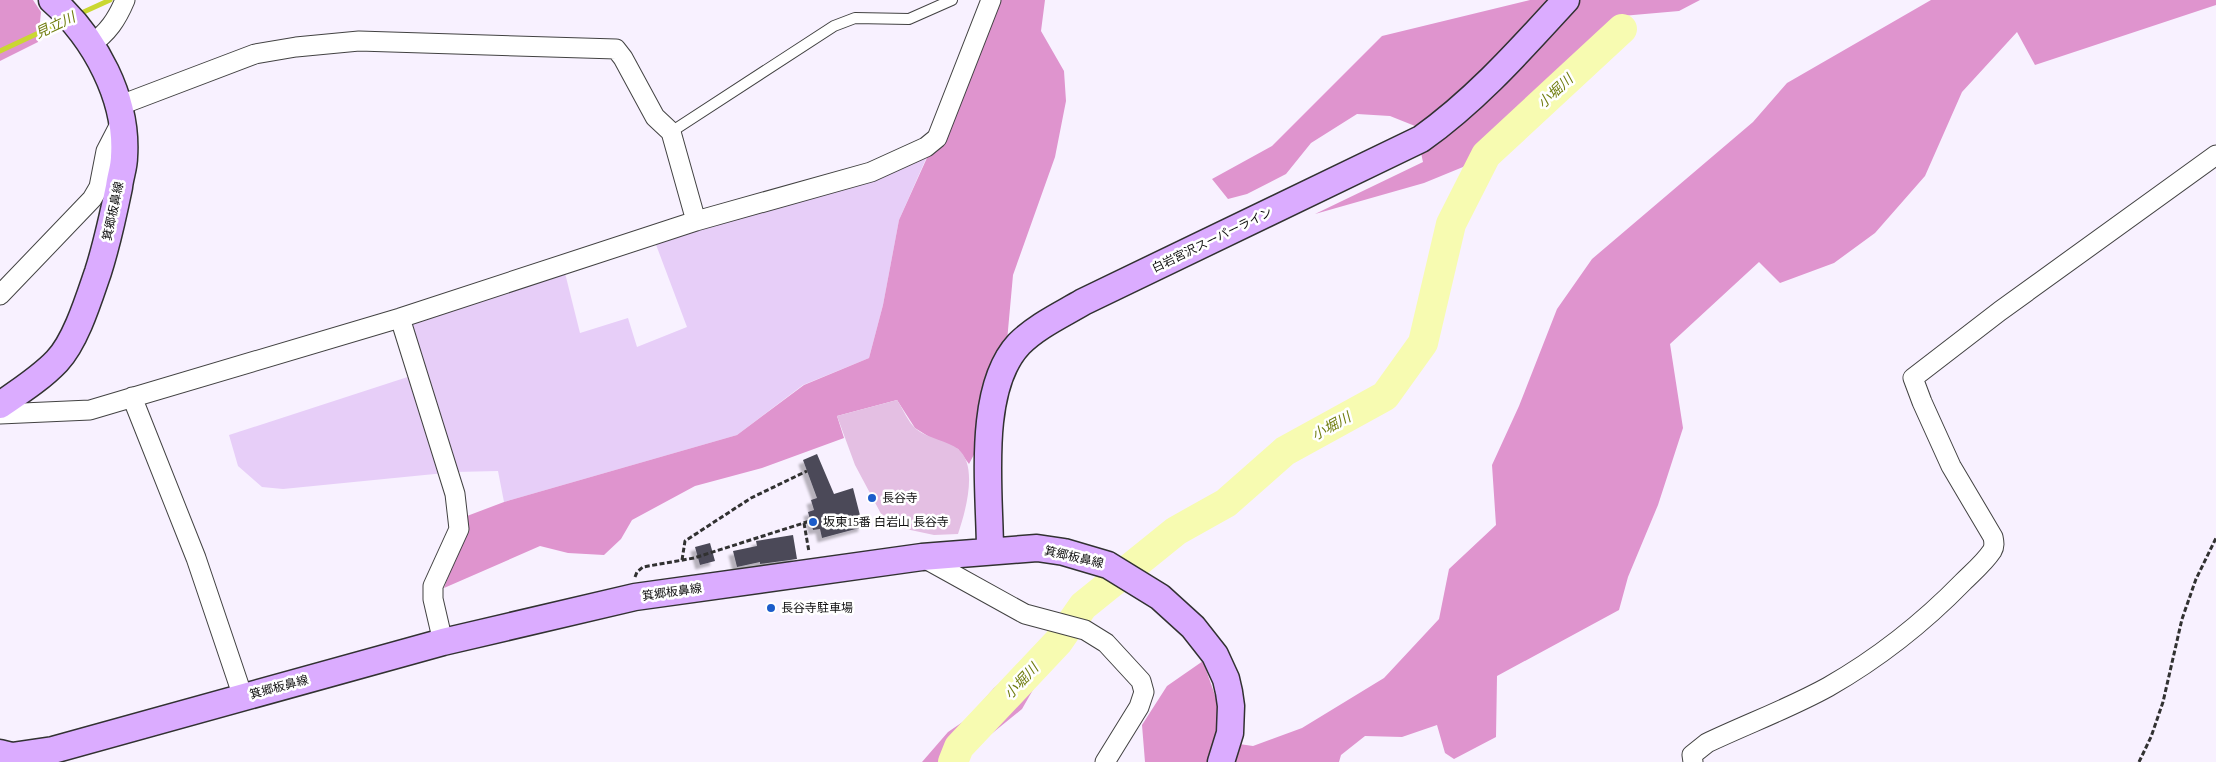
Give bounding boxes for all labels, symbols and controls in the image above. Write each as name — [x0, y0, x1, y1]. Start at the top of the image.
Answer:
water label: 見立川 — [33, 9, 79, 41]
water label: 小堀川 — [1535, 70, 1577, 111]
street label: 箕郷板鼻線 — [100, 180, 126, 242]
street label: 白岩宮沢スーパーライン — [1150, 205, 1274, 275]
water label: 小堀川 — [1309, 409, 1355, 443]
place label: 長谷寺 — [882, 491, 918, 505]
marker: 長谷寺 — [866, 492, 878, 504]
place label: 坂東15番 白岩山 長谷寺 — [823, 515, 949, 529]
marker: 坂東15番 白岩山 長谷寺 — [807, 516, 819, 528]
street label: 箕郷板鼻線 — [1043, 543, 1105, 571]
street label: 箕郷板鼻線 — [641, 581, 703, 603]
place label: 長谷寺駐車場 — [781, 601, 853, 615]
marker: 長谷寺駐車場 — [765, 602, 777, 614]
water label: 小堀川 — [1002, 659, 1043, 702]
street label: 箕郷板鼻線 — [248, 672, 310, 702]

